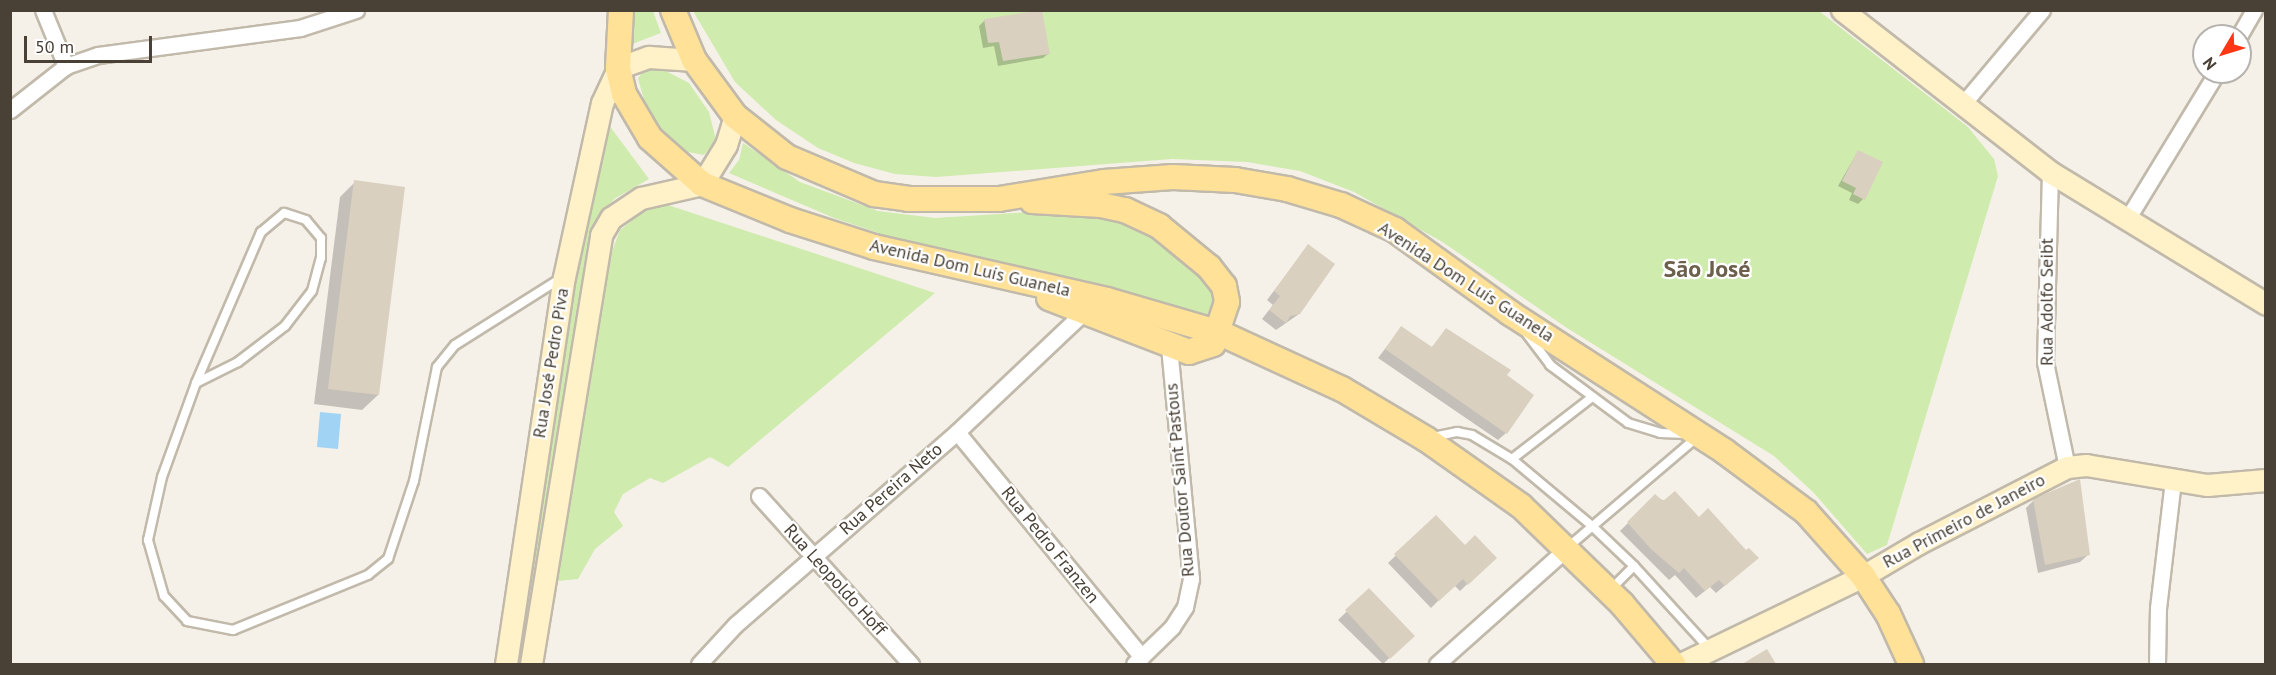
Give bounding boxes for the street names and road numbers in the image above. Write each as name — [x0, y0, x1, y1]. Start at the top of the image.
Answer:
street label: Avenida Dom Luís Guanela — [1374, 217, 1558, 347]
street label: Avenida Dom Luís Guanela — [868, 234, 1072, 302]
street label: Rua Adolfo Seibt — [2036, 238, 2058, 366]
street label: Rua José Pedro Piva — [528, 286, 574, 440]
street label: Rua Doutor Saint Pastous — [1161, 382, 1199, 578]
street label: Rua Pereira Neto — [835, 438, 947, 540]
street label: Rua Primeiro de Janeiro — [1879, 469, 2049, 573]
street label: Rua Pedro Franzen — [996, 482, 1104, 608]
street label: Rua Leopoldo Hoff — [779, 520, 891, 640]

